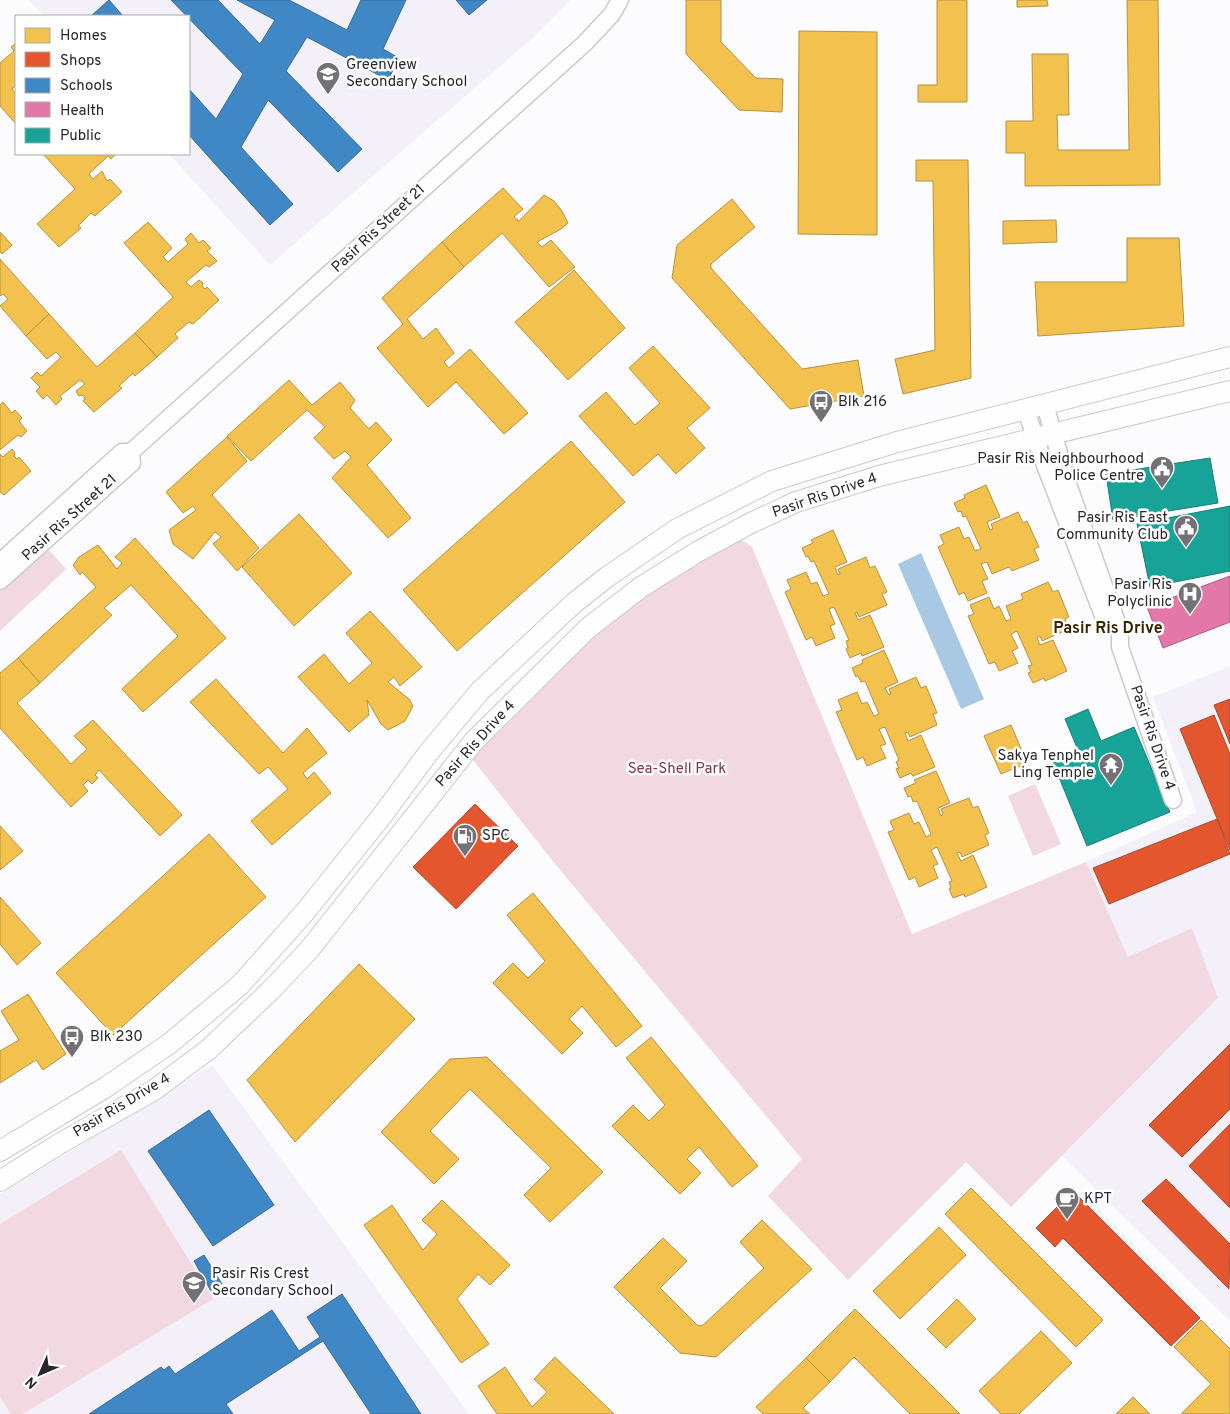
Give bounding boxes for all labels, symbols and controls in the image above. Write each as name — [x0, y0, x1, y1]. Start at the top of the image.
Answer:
legend — [15, 15, 190, 155]
text: Homes — [60, 27, 107, 46]
text: Shops — [60, 52, 101, 71]
place label: Greenview Secondary School — [346, 56, 467, 92]
school or university icon: Greenview Secondary School — [315, 61, 341, 95]
text: Schools — [60, 77, 113, 96]
text: Health — [60, 102, 104, 121]
text: Public — [60, 127, 101, 146]
street label: Pasir Ris Street 21 — [328, 181, 430, 277]
bus stop icon: Blk 216 — [808, 389, 834, 423]
place label: Blk 216 — [838, 393, 887, 412]
place label: Pasir Ris Neighbourhood Police Centre — [977, 450, 1144, 486]
public building icon: Pasir Ris Neighbourhood Police Centre — [1149, 455, 1175, 489]
street label: Pasir Ris Drive 4 — [770, 469, 880, 523]
street label: Pasir Ris Street 21 — [19, 470, 121, 566]
place label: Pasir Ris East Community Club — [1056, 509, 1168, 545]
public building icon: Pasir Ris East Community Club — [1173, 514, 1199, 548]
place label: Pasir Ris Polyclinic — [1107, 576, 1172, 612]
hospital icon: Pasir Ris Polyclinic — [1177, 581, 1203, 615]
district label: Pasir Ris Drive — [1053, 619, 1163, 639]
street label: Pasir Ris Drive 4 — [1125, 683, 1179, 793]
street label: Pasir Ris Drive 4 — [432, 697, 520, 791]
place label: Sakya Tenphel Ling Temple — [998, 747, 1094, 783]
temple icon: Sakya Tenphel Ling Temple — [1098, 752, 1124, 786]
park label: Sea-Shell Park — [628, 760, 726, 779]
fuel station icon: SPC — [452, 823, 478, 857]
place label: SPC — [482, 827, 510, 846]
bus stop icon: Blk 230 — [59, 1024, 85, 1058]
place label: Blk 230 — [90, 1028, 143, 1047]
street label: Pasir Ris Drive 4 — [70, 1070, 174, 1142]
cafe icon: KPT — [1054, 1186, 1080, 1220]
place label: KPT — [1084, 1190, 1112, 1209]
place label: Pasir Ris Crest Secondary School — [212, 1265, 333, 1301]
school or university icon: Pasir Ris Crest Secondary School — [181, 1270, 207, 1304]
north arrow — [15, 1349, 65, 1399]
text: N — [22, 1373, 41, 1392]

